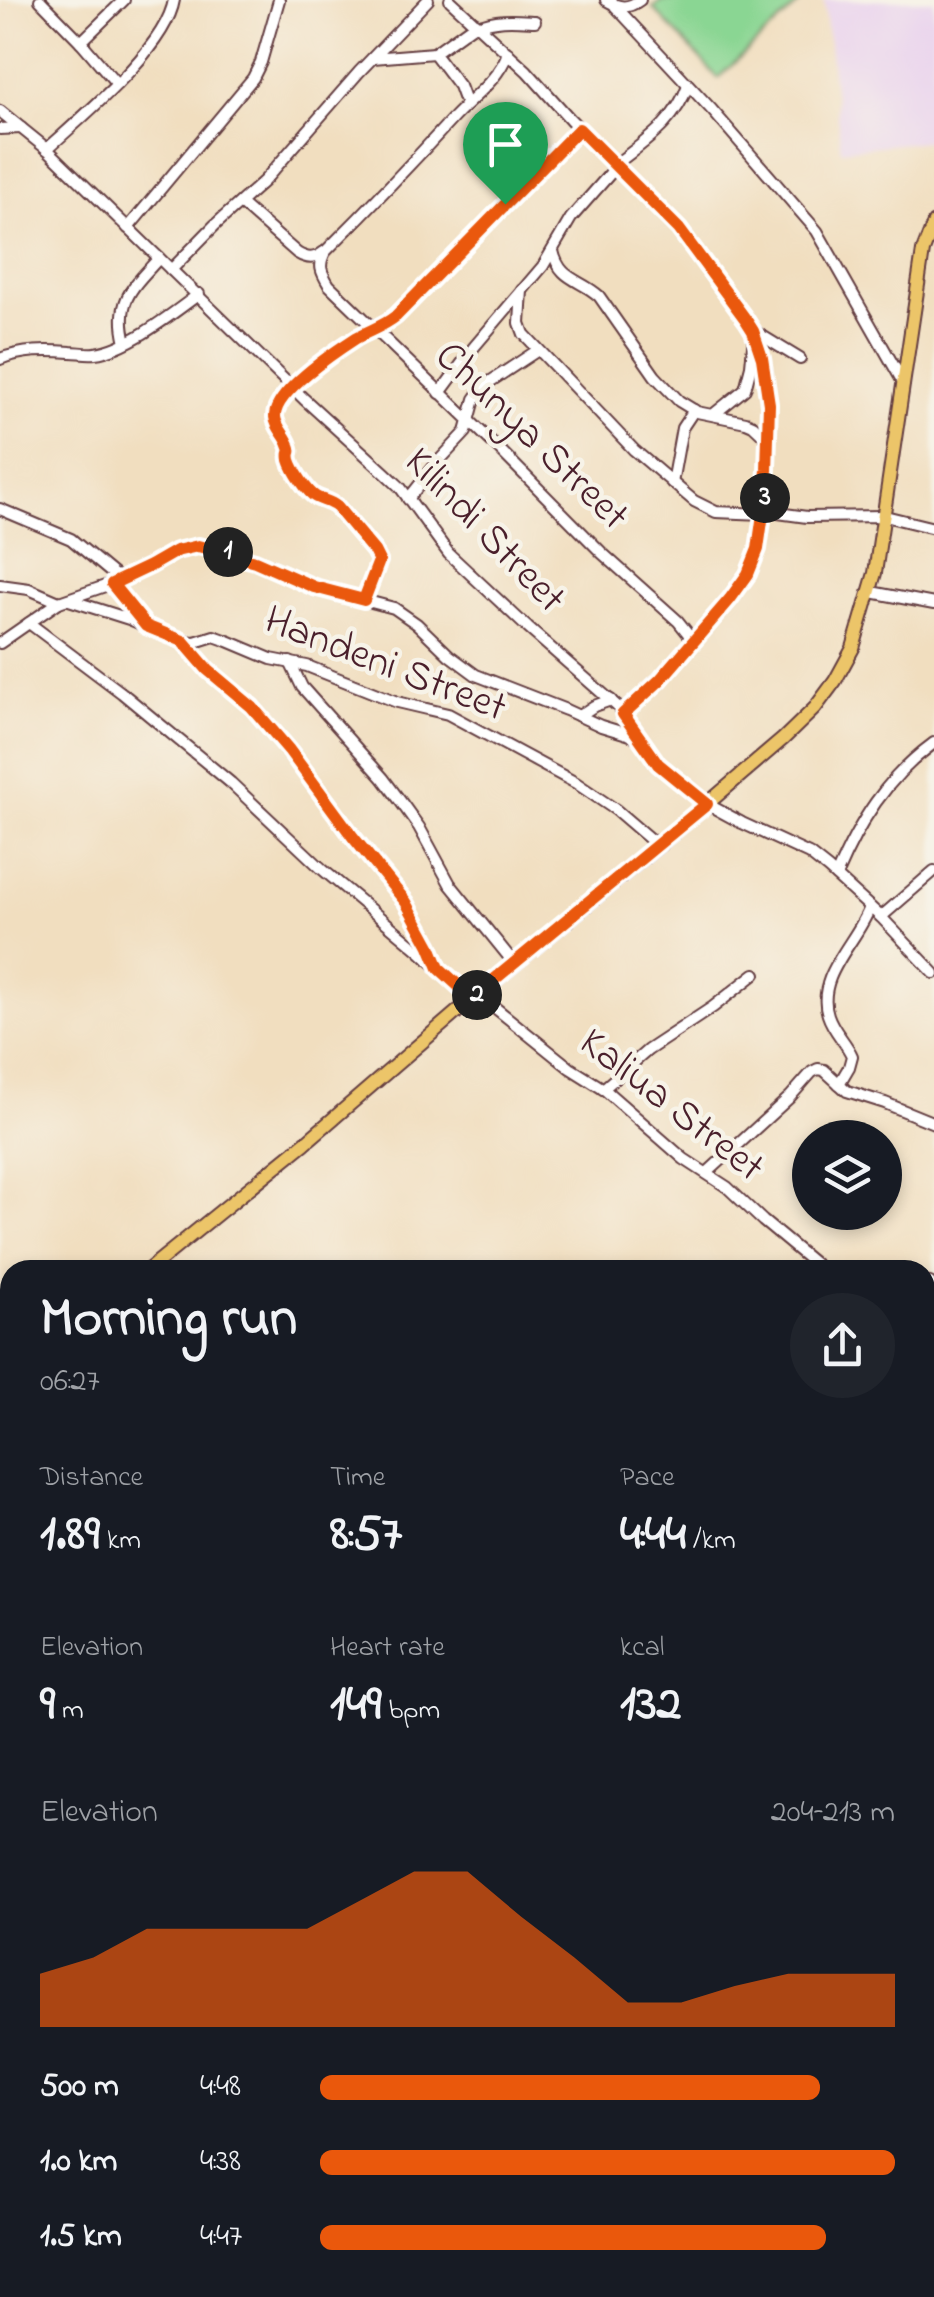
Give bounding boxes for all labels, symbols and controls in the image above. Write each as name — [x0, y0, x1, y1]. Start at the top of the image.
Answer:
pin — [463, 102, 548, 205]
icon: arrive — [478, 117, 533, 172]
street label: Chunya Street — [420, 328, 642, 546]
street label: Kilindi Street — [389, 434, 579, 628]
pin: 3 — [740, 473, 790, 523]
text: 3 — [759, 477, 771, 518]
pin: 1 — [203, 527, 253, 577]
text: 1 — [224, 531, 232, 572]
street label: Handeni Street — [255, 591, 515, 739]
pin: 2 — [452, 970, 502, 1020]
text: 2 — [470, 974, 484, 1015]
street label: Kaliua Street — [565, 1014, 777, 1198]
map controls — [792, 1120, 902, 1230]
button: layers — [792, 1120, 902, 1230]
text: Morning run — [40, 1281, 297, 1361]
button: share — [790, 1293, 895, 1398]
text: 06:27 — [40, 1359, 100, 1406]
text: Distance — [40, 1458, 143, 1499]
text: Time — [330, 1458, 385, 1499]
text: Pace — [620, 1458, 675, 1499]
text: 1.89 — [40, 1499, 100, 1572]
text: 8:57 — [330, 1499, 402, 1572]
text: 4:44 — [620, 1499, 686, 1572]
text: km — [100, 1521, 141, 1562]
text: /km — [686, 1521, 736, 1562]
text: Elevation — [40, 1628, 143, 1669]
text: Heart rate — [330, 1628, 445, 1669]
text: kcal — [620, 1628, 665, 1669]
text: 9 — [40, 1669, 55, 1742]
text: 149 — [330, 1669, 382, 1742]
text: 132 — [620, 1669, 681, 1742]
text: m — [55, 1691, 84, 1732]
text: bpm — [382, 1691, 440, 1732]
text: Elevation — [40, 1790, 158, 1837]
text: 204–213 m — [771, 1790, 895, 1837]
text: 500 m — [40, 2064, 119, 2111]
text: 4:48 — [200, 2064, 241, 2111]
text: 1.0 km — [40, 2139, 117, 2186]
text: 4:38 — [200, 2139, 241, 2186]
text: 1.5 km — [40, 2214, 122, 2261]
text: 4:47 — [200, 2214, 242, 2261]

